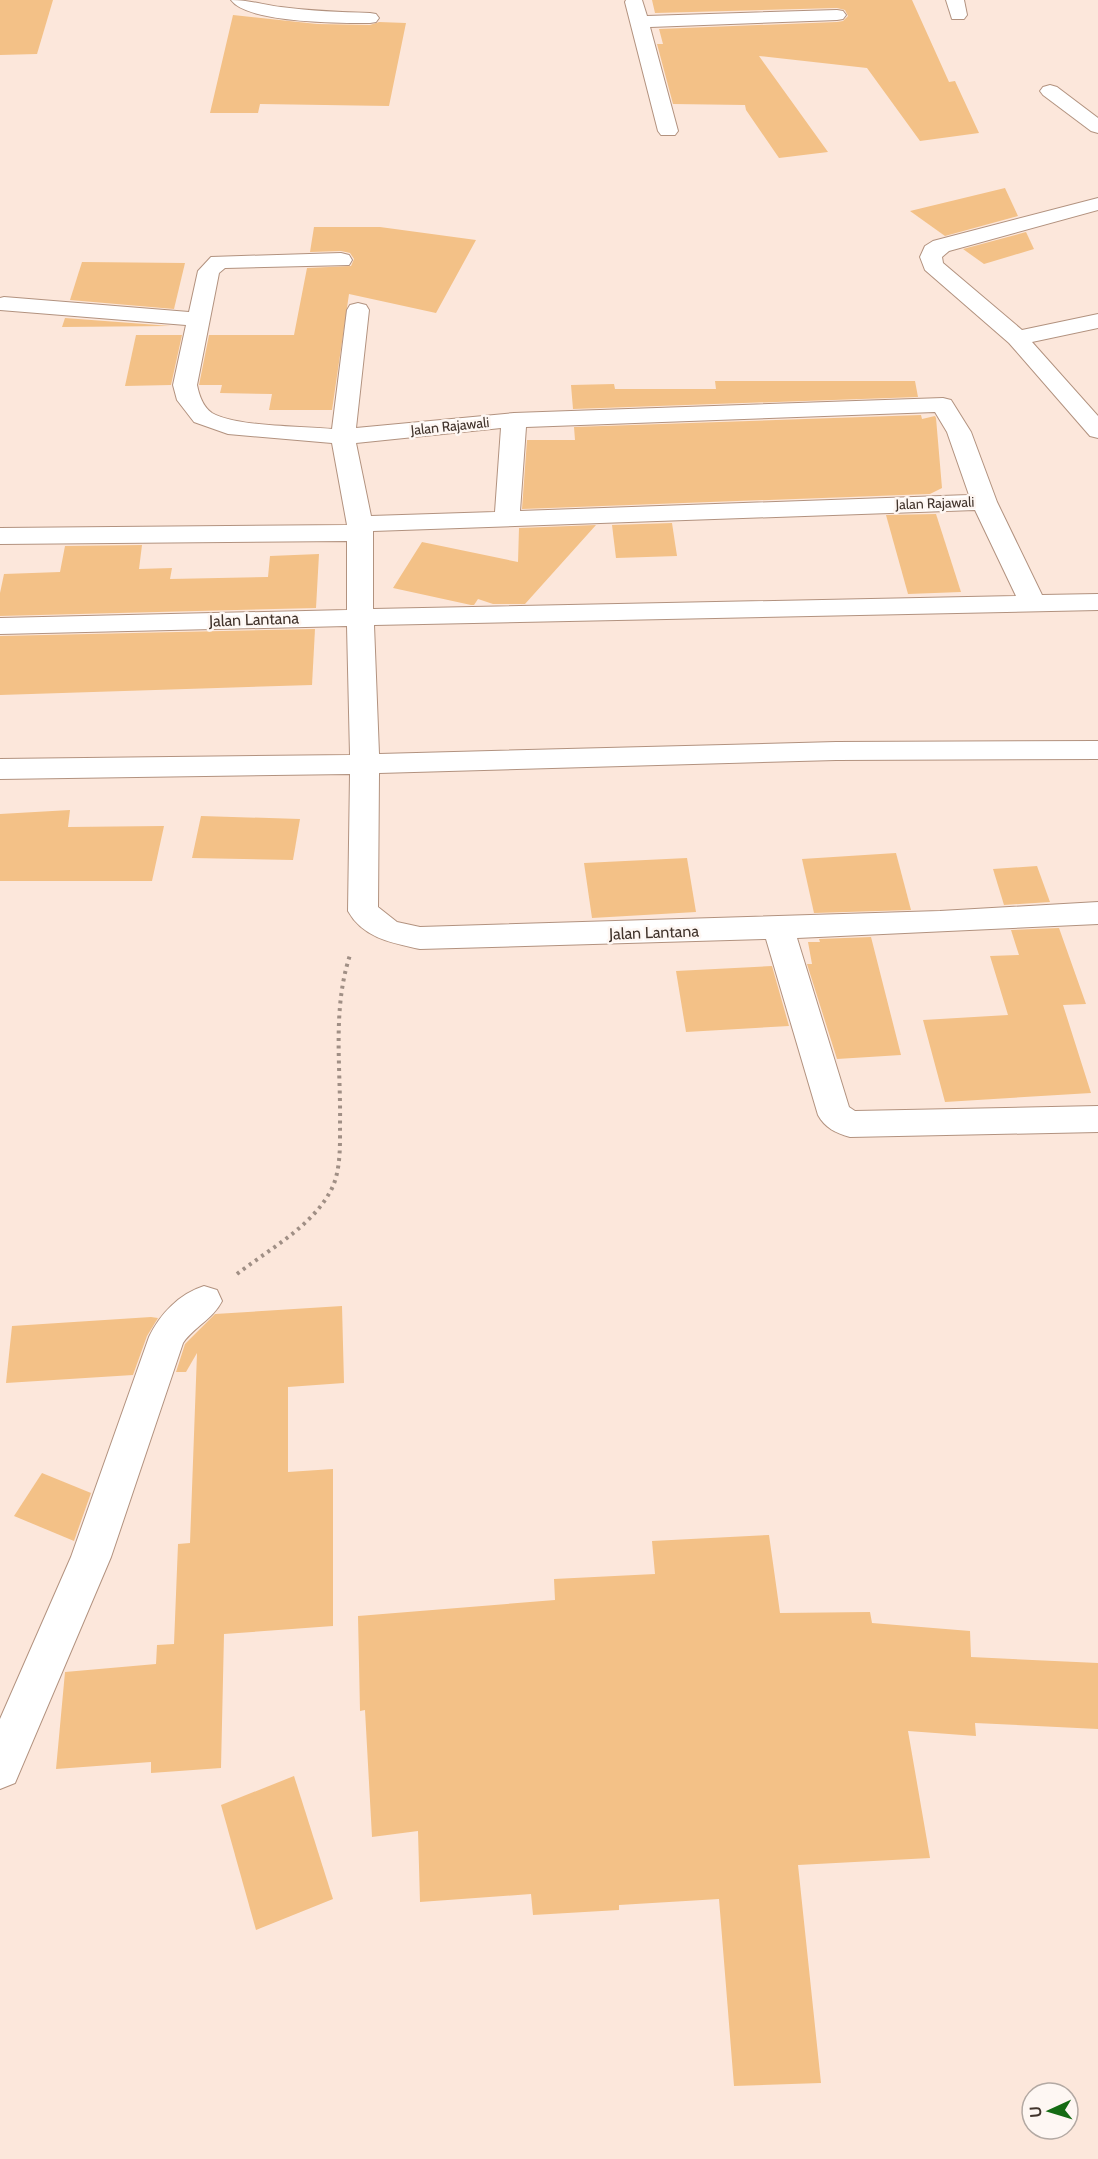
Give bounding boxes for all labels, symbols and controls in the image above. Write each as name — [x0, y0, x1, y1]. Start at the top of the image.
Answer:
street label: Jalan Rajawali — [409, 413, 490, 439]
street label: Jalan Rajawali — [894, 493, 975, 513]
street label: Jalan Lantana — [208, 608, 300, 631]
street label: Jalan Lantana — [608, 921, 700, 944]
north arrow — [1020, 2081, 1080, 2141]
text: U — [1026, 2106, 1045, 2118]

